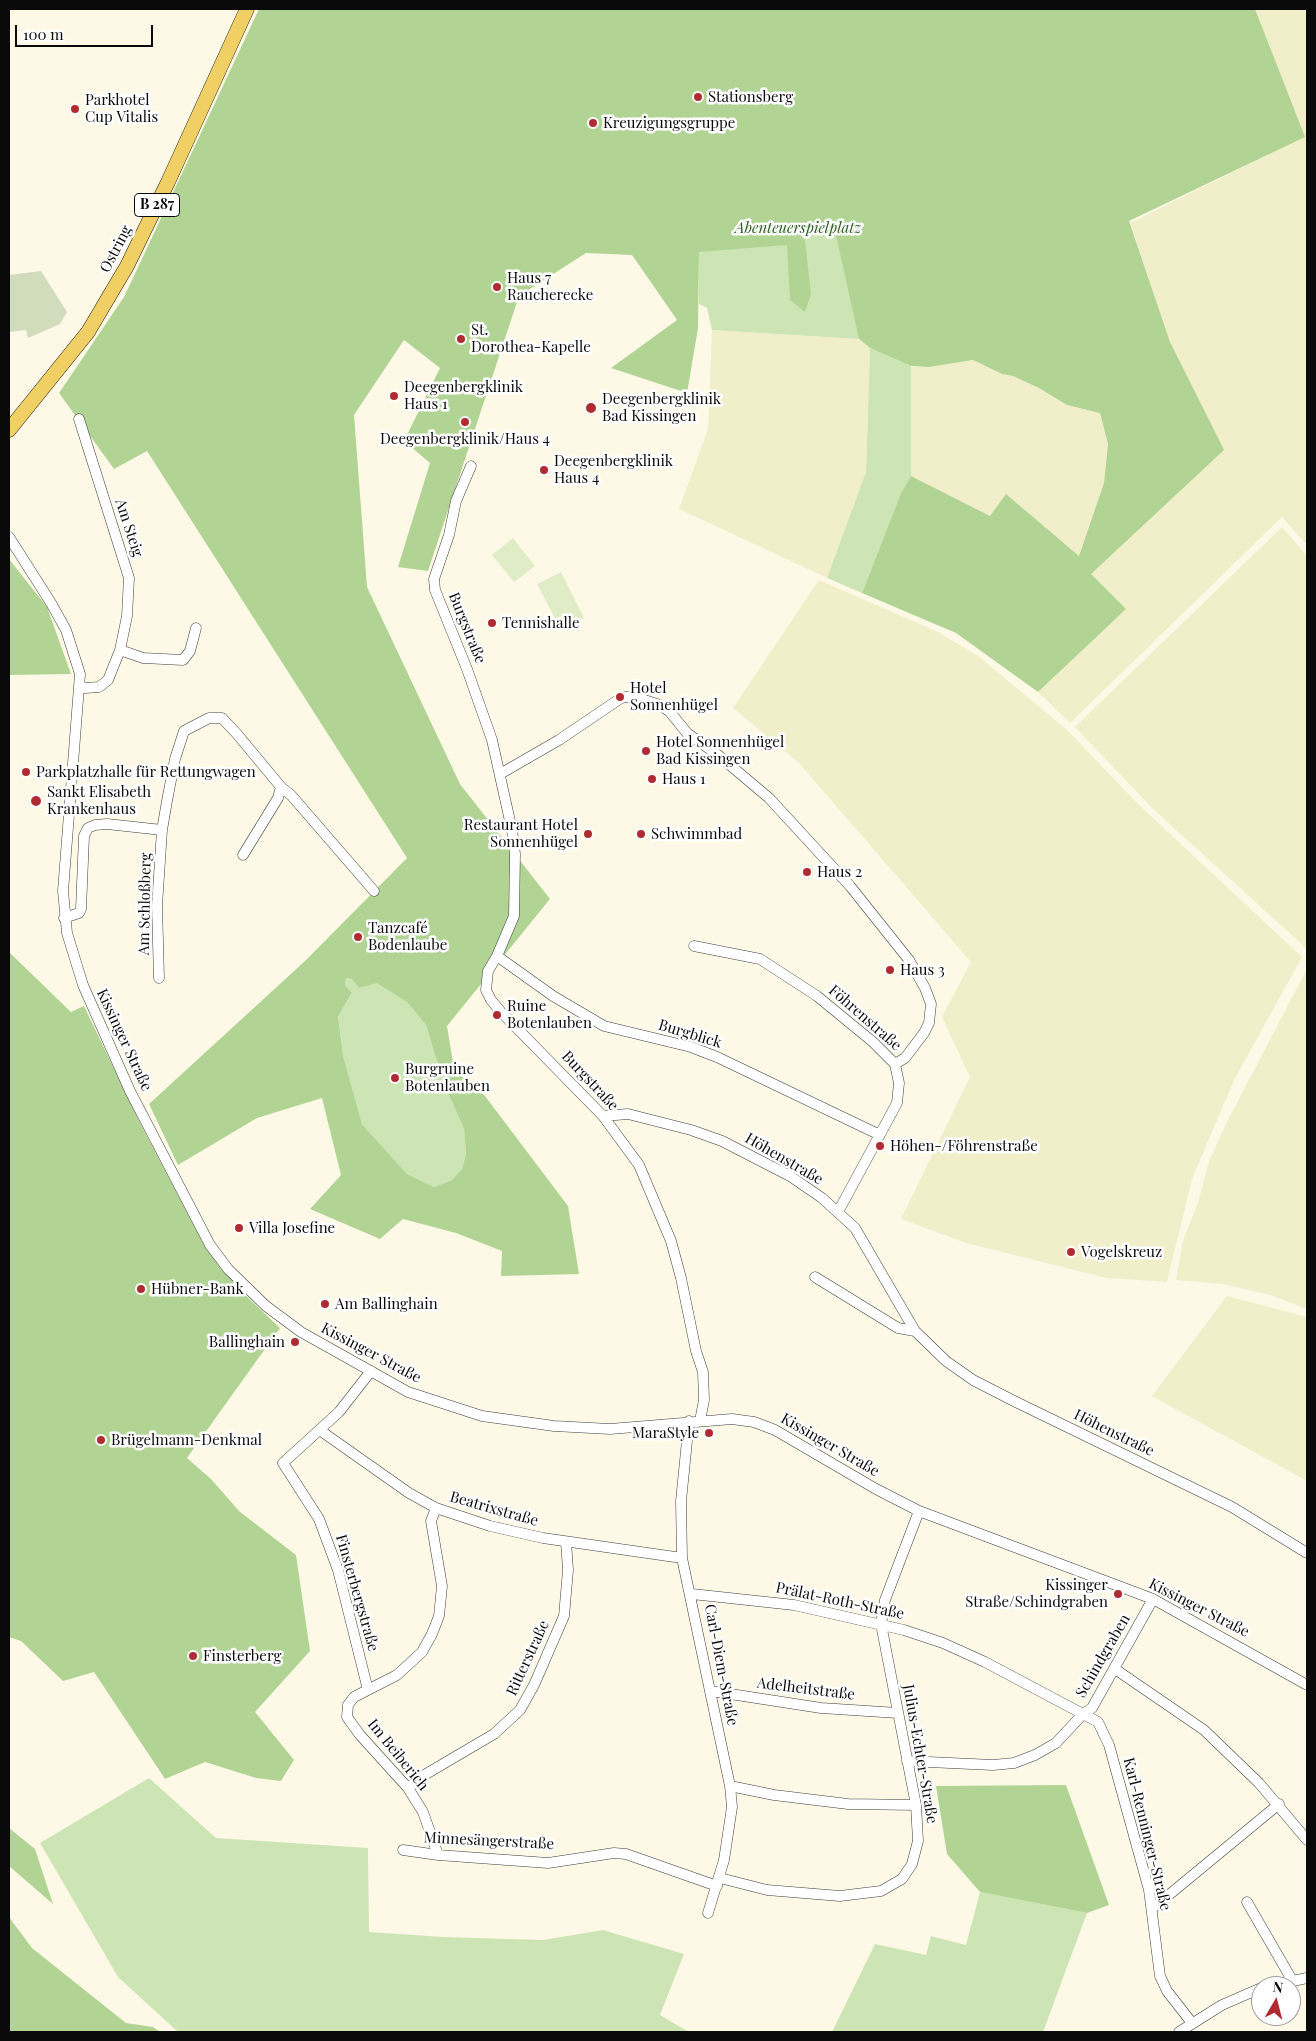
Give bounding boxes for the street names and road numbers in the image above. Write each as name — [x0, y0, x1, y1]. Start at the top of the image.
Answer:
road number: B 287 — [134, 194, 180, 216]
street label: Ostring — [96, 222, 136, 276]
street label: Am Steig — [111, 497, 147, 559]
street label: Burgstraße — [445, 590, 489, 666]
street label: Am Schloßberg — [135, 853, 155, 955]
street label: Föhrenstraße — [825, 982, 905, 1054]
street label: Kissinger Straße — [92, 986, 156, 1094]
street label: Burgblick — [656, 1016, 724, 1052]
street label: Burgstraße — [558, 1047, 622, 1115]
street label: Höhenstraße — [742, 1129, 826, 1189]
street label: Kissinger Straße — [318, 1319, 424, 1387]
street label: Höhenstraße — [1071, 1406, 1157, 1460]
street label: Kissinger Straße — [778, 1410, 882, 1480]
street label: Beatrixstraße — [448, 1488, 540, 1530]
street label: Finsterbergstraße — [332, 1532, 382, 1654]
street label: Kissinger Straße — [1146, 1575, 1252, 1641]
street label: Prälat-Roth-Straße — [774, 1579, 906, 1623]
street label: Carl-Diem-Straße — [700, 1603, 742, 1727]
street label: Schindgraben — [1072, 1611, 1134, 1701]
street label: Ritterstraße — [503, 1618, 553, 1698]
street label: Adelheitstraße — [756, 1674, 856, 1704]
street label: Julius-Echter-Straße — [899, 1683, 941, 1825]
street label: Im Beiberich — [364, 1716, 432, 1794]
street label: Karl-Renninger-Straße — [1119, 1756, 1175, 1912]
street label: Minnesängerstraße — [423, 1829, 555, 1853]

